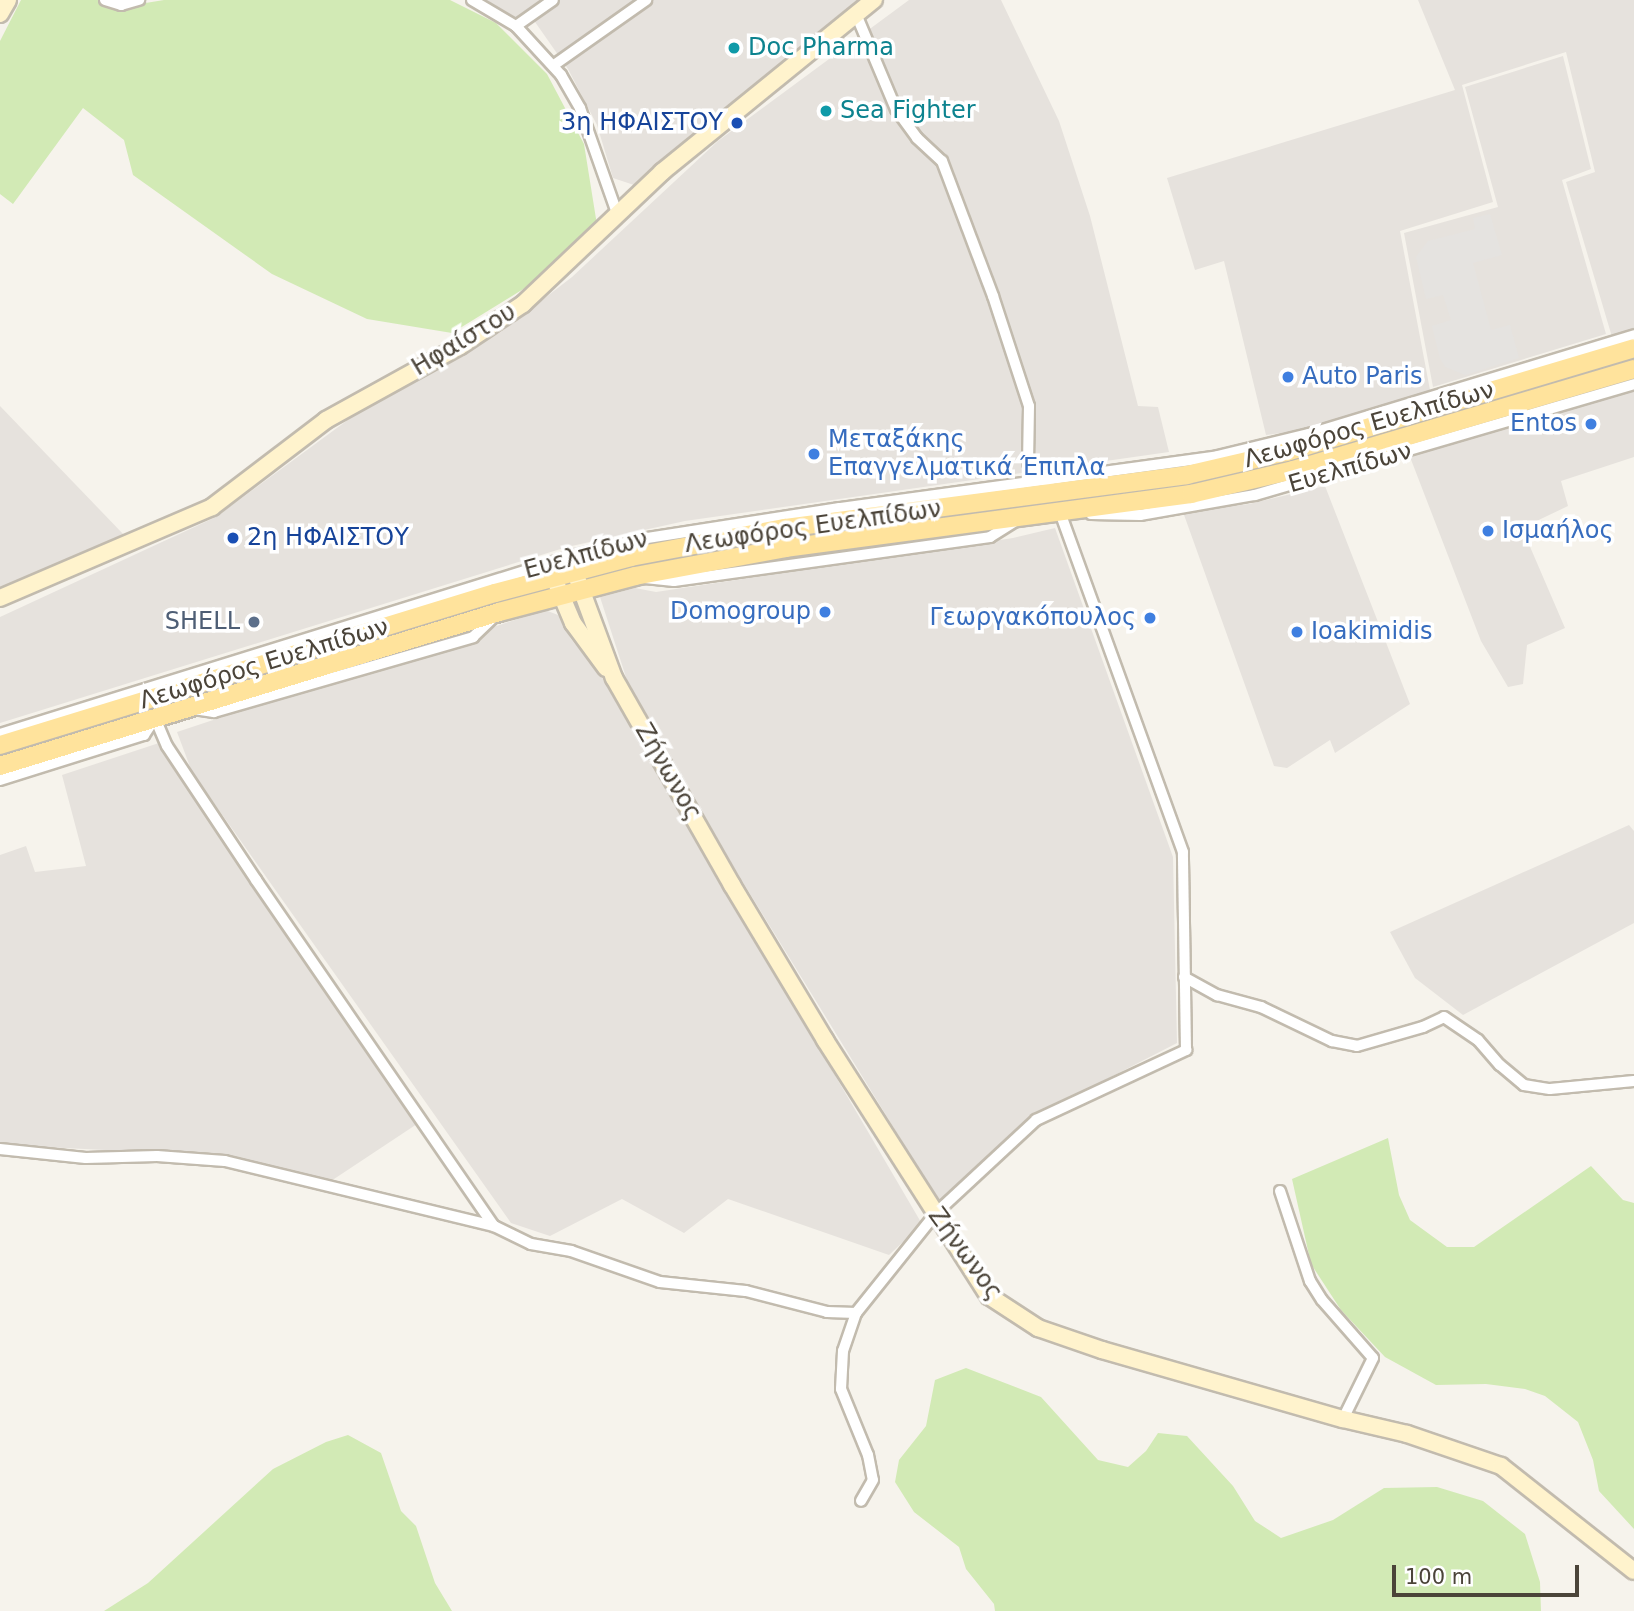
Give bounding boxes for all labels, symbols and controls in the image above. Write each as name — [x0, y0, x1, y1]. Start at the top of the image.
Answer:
place label: Doc Pharma — [748, 34, 894, 62]
marker: Doc Pharma — [726, 40, 742, 56]
place label: Sea Fighter — [840, 97, 976, 125]
marker: Sea Fighter — [818, 103, 834, 119]
place label: 3η ΗΦΑΙΣΤΟΥ — [561, 109, 723, 137]
marker: 3η ΗΦΑΙΣΤΟΥ — [729, 115, 745, 131]
street label: Ηφαίστου — [407, 298, 521, 382]
place label: Auto Paris — [1302, 363, 1422, 391]
marker: Auto Paris — [1280, 369, 1296, 385]
street label: Λεωφόρος Ευελπίδων — [1241, 376, 1497, 474]
place label: Entos — [1510, 410, 1577, 438]
marker: Entos — [1583, 416, 1599, 432]
place label: Μεταξάκης Επαγγελματικά Έπιπλα — [828, 426, 1105, 482]
street label: Ευελπίδων — [1285, 437, 1415, 499]
marker: Μεταξάκης Επαγγελματικά Έπιπλα — [806, 446, 822, 462]
street label: Λεωφόρος Ευελπίδων — [683, 495, 943, 559]
place label: Ισμαήλος — [1502, 517, 1614, 545]
marker: Ισμαήλος — [1480, 523, 1496, 539]
place label: 2η ΗΦΑΙΣΤΟΥ — [247, 524, 409, 552]
street label: Ευελπίδων — [521, 525, 651, 585]
marker: 2η ΗΦΑΙΣΤΟΥ — [225, 530, 241, 546]
place label: Domogroup — [670, 598, 811, 626]
marker: Domogroup — [817, 604, 833, 620]
place label: Γεωργακόπουλος — [929, 604, 1136, 632]
place label: SHELL — [165, 608, 240, 636]
marker: Γεωργακόπουλος — [1142, 610, 1158, 626]
street label: Λεωφόρος Ευελπίδων — [136, 612, 392, 716]
marker: SHELL — [246, 614, 262, 630]
place label: Ioakimidis — [1311, 618, 1432, 646]
marker: Ioakimidis — [1289, 624, 1305, 640]
street label: Ζήνωνος — [629, 718, 707, 826]
street label: Ζήνωνος — [922, 1202, 1008, 1306]
scale bar — [1396, 1552, 1583, 1596]
text: 100 m — [1405, 1565, 1472, 1589]

